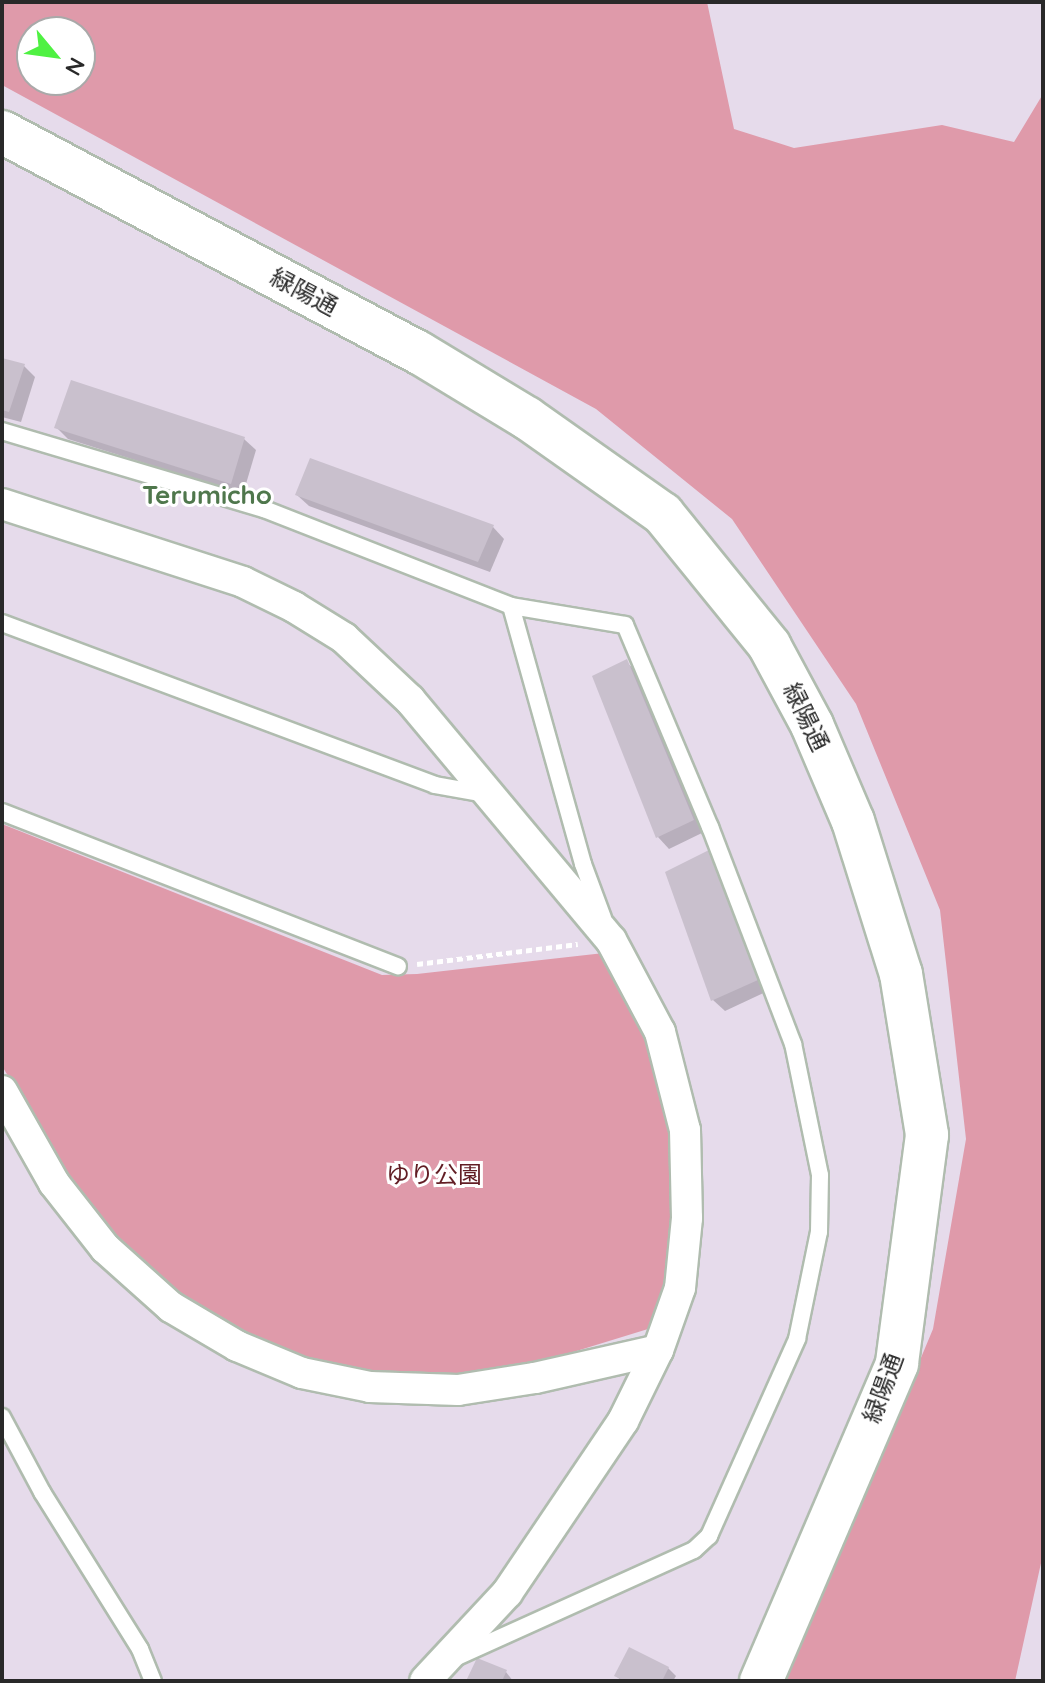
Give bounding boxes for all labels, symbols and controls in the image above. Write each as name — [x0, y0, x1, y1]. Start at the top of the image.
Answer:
north arrow — [16, 16, 96, 96]
text: N — [59, 53, 91, 81]
street label: 緑陽通 — [265, 262, 343, 322]
district label: Terumicho — [142, 479, 272, 511]
street label: 緑陽通 — [777, 678, 835, 756]
park label: ゆり公園 — [386, 1161, 482, 1189]
street label: 緑陽通 — [857, 1349, 909, 1427]

